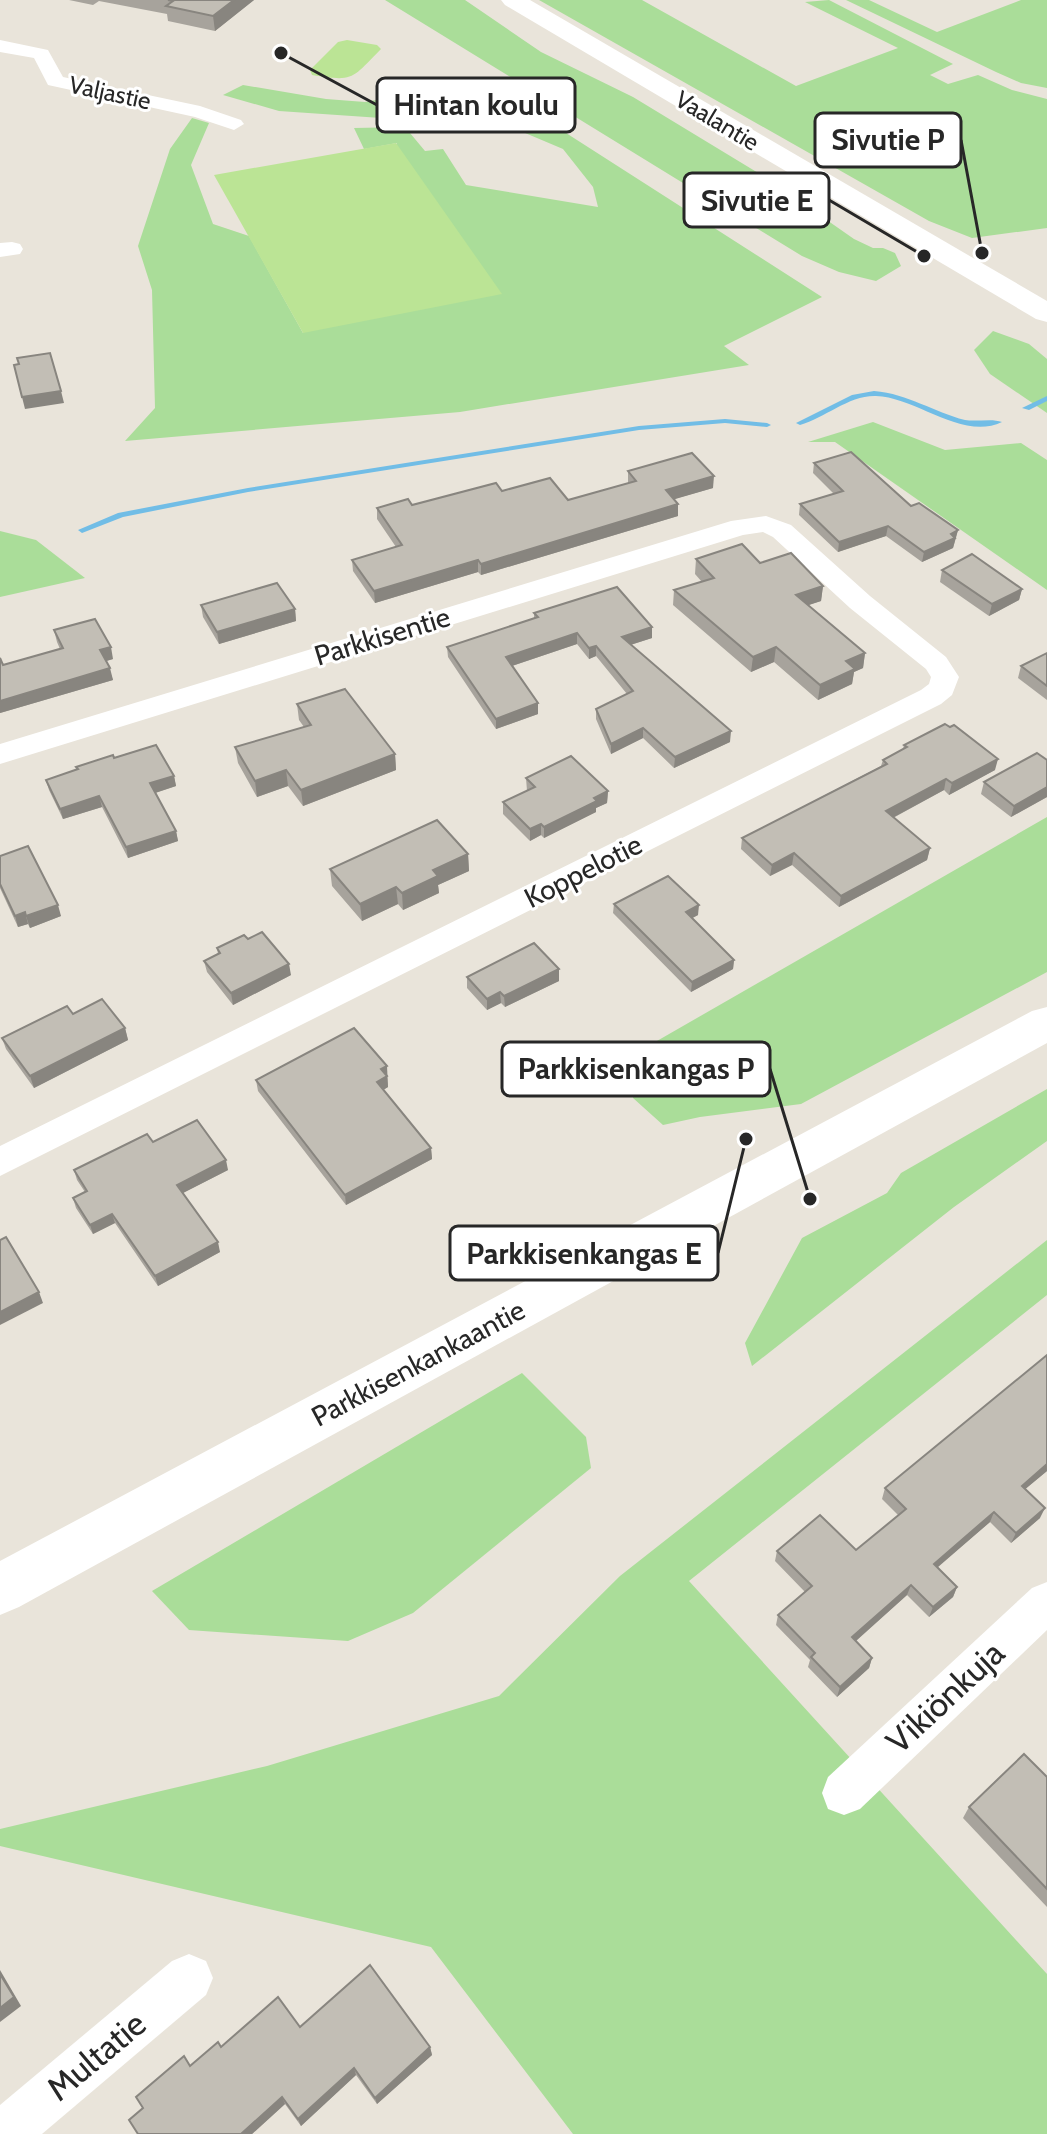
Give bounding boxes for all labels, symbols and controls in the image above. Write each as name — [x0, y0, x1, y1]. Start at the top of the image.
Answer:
street label: Valjastie — [67, 70, 154, 115]
callout: Hintan koulu — [377, 78, 575, 132]
street label: Vaalantie — [670, 84, 764, 157]
text: Hintan koulu — [393, 86, 559, 123]
callout: Sivutie P — [815, 113, 961, 167]
text: Sivutie P — [831, 121, 945, 158]
callout: Sivutie E — [684, 173, 829, 227]
text: Sivutie E — [701, 182, 813, 219]
street label: Parkkisentie — [310, 599, 454, 673]
street label: Koppelotie — [519, 827, 647, 915]
callout: Parkkisenkangas P — [502, 1042, 770, 1096]
text: Parkkisenkangas P — [518, 1050, 754, 1087]
callout: Parkkisenkangas E — [450, 1226, 718, 1280]
text: Parkkisenkangas E — [466, 1235, 702, 1272]
street label: Parkkisenkankaantie — [306, 1292, 530, 1434]
street label: Vikiönkuja — [877, 1631, 1013, 1762]
street label: Multatie — [38, 2003, 154, 2109]

